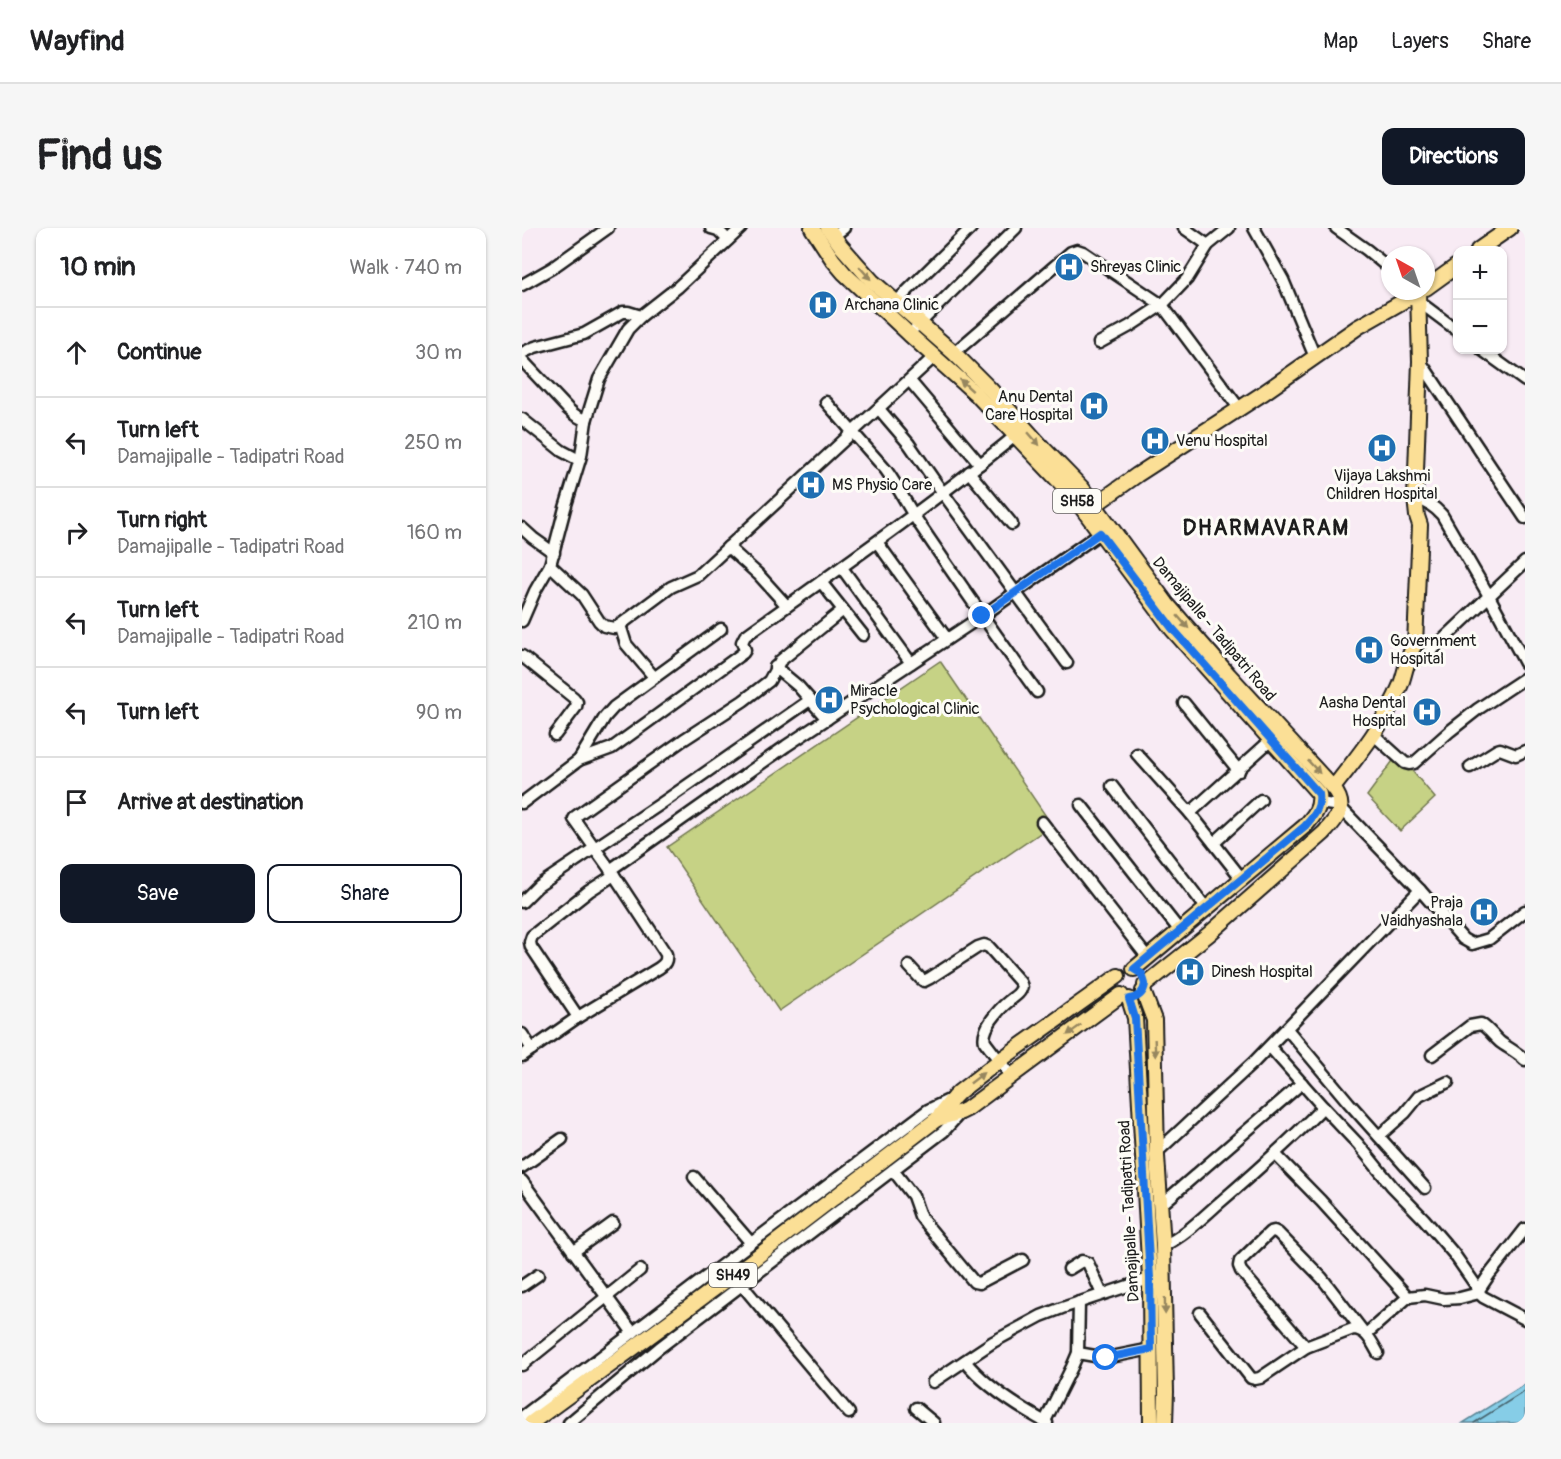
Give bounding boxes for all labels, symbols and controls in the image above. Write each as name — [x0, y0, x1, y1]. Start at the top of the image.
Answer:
text: Wayfind — [30, 24, 125, 59]
text: Map — [1323, 28, 1358, 55]
text: Layers — [1391, 28, 1449, 55]
text: Share — [1482, 28, 1531, 55]
button: Directions — [1382, 128, 1525, 185]
text: Find us — [36, 130, 162, 182]
north arrow — [1381, 246, 1435, 300]
map controls — [1453, 246, 1507, 354]
button: + — [1453, 246, 1507, 300]
text: 10 min — [60, 251, 136, 283]
hospital icon: Shreyas Clinic — [1053, 251, 1085, 283]
text: Walk · 740 m — [349, 255, 462, 280]
place label: Shreyas Clinic — [1090, 257, 1181, 277]
one-way arrow — [858, 266, 872, 281]
hospital icon: Archana Clinic — [807, 289, 839, 321]
place label: Archana Clinic — [844, 295, 939, 315]
button: − — [1453, 300, 1507, 354]
icon: ahead — [60, 336, 93, 369]
text: Continue — [117, 338, 201, 366]
text: 30 m — [415, 340, 462, 365]
one-way arrow — [958, 378, 973, 392]
place label: Anu Dental Care Hospital — [985, 387, 1073, 425]
hospital icon: Anu Dental Care Hospital — [1078, 390, 1110, 422]
text: Turn left — [117, 416, 199, 444]
hospital icon: Venu Hospital — [1139, 425, 1171, 457]
icon: left — [60, 426, 93, 459]
text: 250 m — [404, 430, 462, 455]
one-way arrow — [1027, 431, 1040, 446]
place label: Venu Hospital — [1176, 431, 1268, 451]
hospital icon: Vijaya Lakshmi Children Hospital — [1366, 432, 1398, 464]
text: Damajipalle - Tadipatri Road — [117, 444, 345, 469]
place label: Vijaya Lakshmi Children Hospital — [1326, 466, 1438, 504]
hospital icon: MS Physio Care — [795, 469, 827, 501]
place label: MS Physio Care — [832, 475, 932, 495]
road number: SH58 — [1053, 489, 1101, 513]
text: Turn right — [117, 506, 207, 534]
district label: DHARMAVARAM — [1182, 514, 1350, 542]
icon: right — [60, 516, 93, 549]
text: 160 m — [407, 520, 462, 545]
text: Damajipalle - Tadipatri Road — [117, 534, 345, 559]
street label: Damajipalle - Tadipatri Road — [1148, 553, 1280, 705]
text: Turn left — [117, 596, 199, 624]
route end — [968, 602, 994, 628]
icon: left — [60, 606, 93, 639]
text: 210 m — [407, 610, 462, 635]
one-way arrow — [1177, 614, 1190, 630]
text: Damajipalle - Tadipatri Road — [117, 624, 345, 649]
place label: Government Hospital — [1390, 631, 1477, 669]
hospital icon: Government Hospital — [1353, 634, 1385, 666]
place label: Miracle Psychological Clinic — [850, 681, 980, 719]
hospital icon: Miracle Psychological Clinic — [813, 684, 845, 716]
place label: Aasha Dental Hospital — [1318, 693, 1406, 731]
icon: left — [60, 696, 93, 729]
hospital icon: Aasha Dental Hospital — [1411, 696, 1443, 728]
text: Turn left — [117, 698, 199, 726]
text: 90 m — [416, 700, 462, 725]
one-way arrow — [1307, 760, 1321, 775]
icon: arrive — [60, 786, 93, 819]
text: Arrive at destination — [117, 788, 303, 816]
button: Save — [60, 864, 255, 923]
button: Share — [267, 864, 462, 923]
place label: Praja Vaidhyashala — [1380, 893, 1463, 931]
hospital icon: Praja Vaidhyashala — [1468, 896, 1500, 928]
hospital icon: Dinesh Hospital — [1174, 956, 1206, 988]
place label: Dinesh Hospital — [1211, 962, 1313, 982]
one-way arrow — [1067, 1024, 1083, 1036]
one-way arrow — [1150, 1039, 1159, 1058]
one-way arrow — [970, 1073, 985, 1085]
street label: Damajipalle - Tadipatri Road — [1114, 1120, 1144, 1302]
road number: SH49 — [709, 1263, 757, 1287]
one-way arrow — [1160, 1296, 1169, 1315]
route start — [1092, 1344, 1118, 1370]

